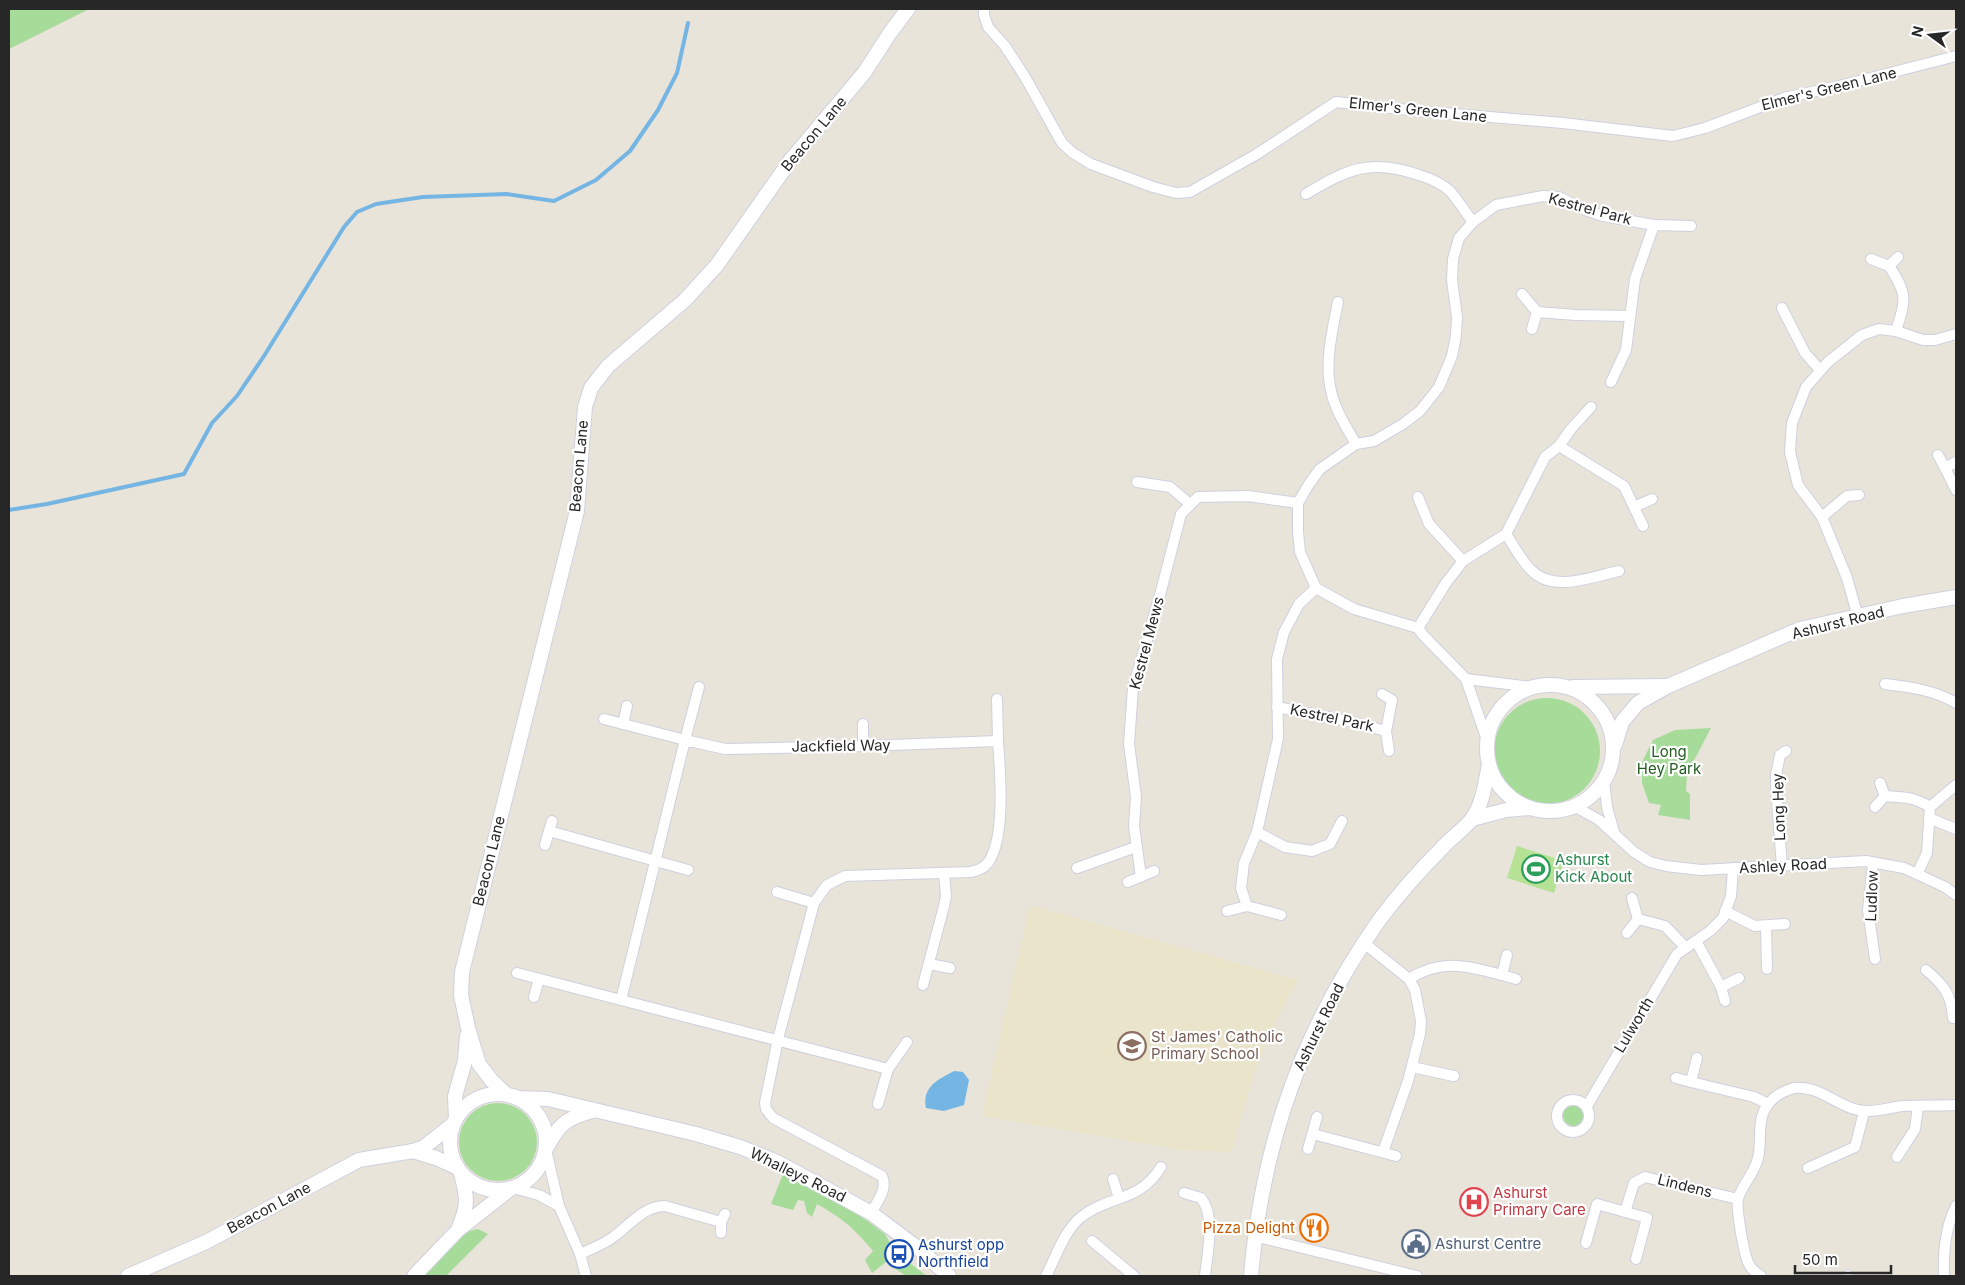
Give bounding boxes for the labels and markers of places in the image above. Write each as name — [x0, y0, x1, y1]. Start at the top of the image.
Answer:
place label: Ashurst Kick About — [1555, 850, 1632, 886]
sports icon: Ashurst Kick About — [1521, 854, 1551, 884]
place label: St James' Catholic Primary School — [1151, 1027, 1283, 1063]
school or university icon: St James' Catholic Primary School — [1117, 1031, 1147, 1061]
place label: Ashurst Primary Care — [1493, 1183, 1586, 1219]
hospital icon: Ashurst Primary Care — [1459, 1187, 1489, 1217]
restaurant icon: Pizza Delight — [1299, 1213, 1329, 1243]
place label: Pizza Delight — [1203, 1218, 1295, 1237]
public building icon: Ashurst Centre — [1401, 1229, 1431, 1259]
place label: Ashurst Centre — [1435, 1234, 1541, 1253]
place label: Ashurst opp Northfield — [918, 1235, 1004, 1271]
bus stop icon: Ashurst opp Northfield — [884, 1239, 914, 1269]

